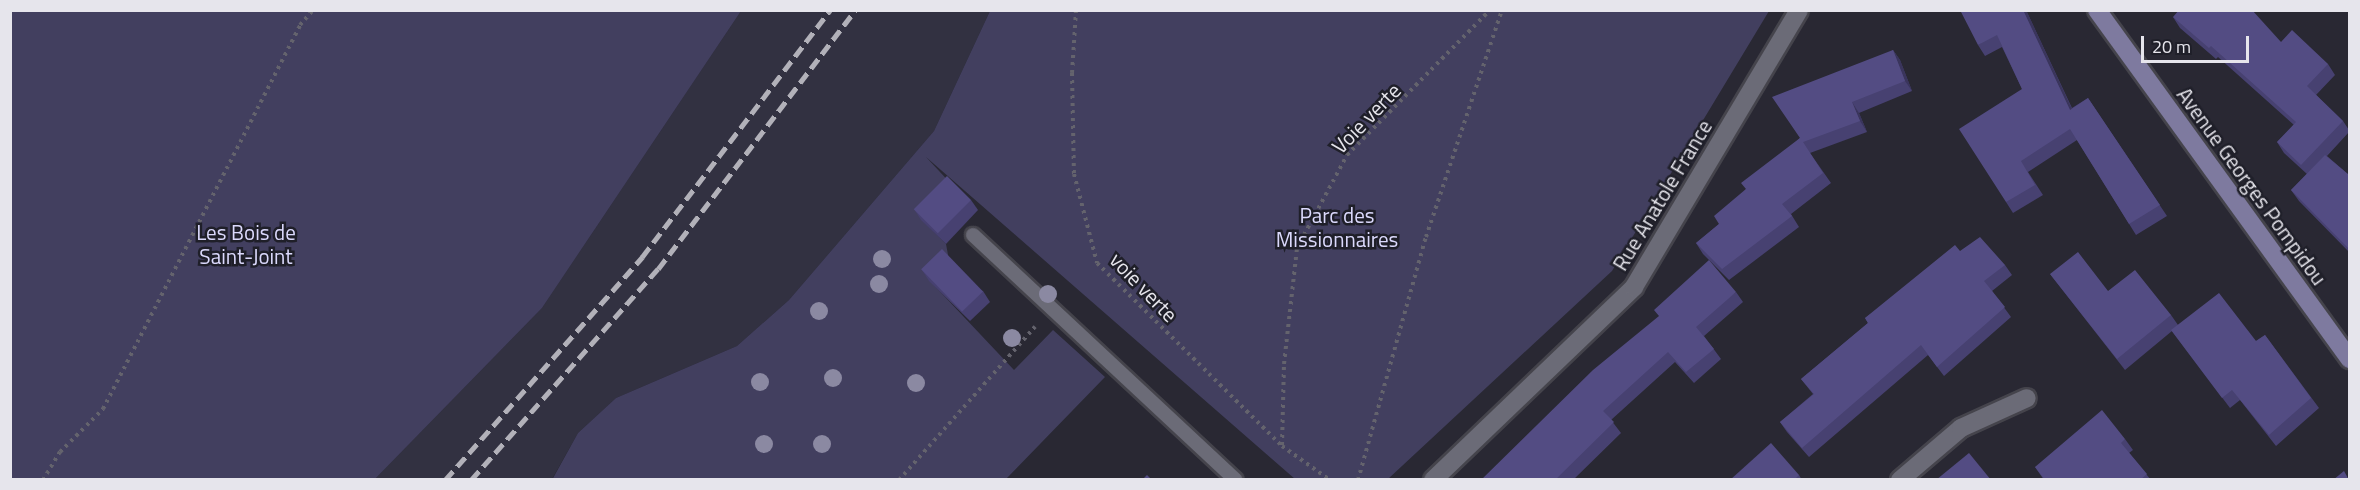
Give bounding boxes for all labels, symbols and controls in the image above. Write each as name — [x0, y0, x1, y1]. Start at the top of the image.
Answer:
scale bar — [2144, 24, 2252, 62]
text: 20 m — [2152, 33, 2191, 60]
street label: Voie verte — [1326, 78, 1406, 158]
street label: Avenue Georges Pompidou — [2172, 82, 2332, 290]
street label: Rue Anatole France — [1607, 115, 1717, 275]
park label: Parc des Missionnaires — [1276, 202, 1398, 252]
park label: Les Bois de Saint-Joint — [196, 219, 296, 269]
street label: voie verte — [1105, 247, 1183, 327]

